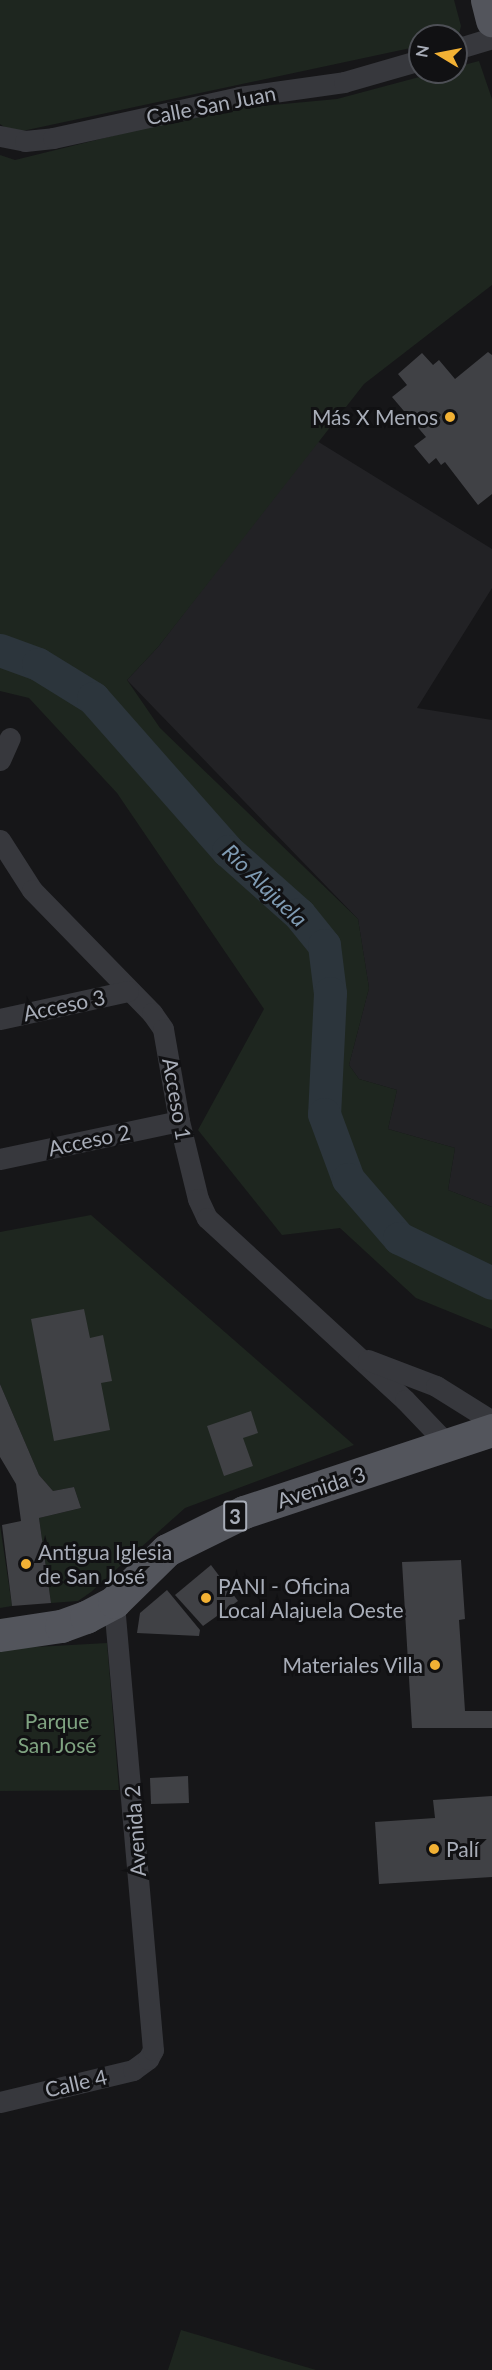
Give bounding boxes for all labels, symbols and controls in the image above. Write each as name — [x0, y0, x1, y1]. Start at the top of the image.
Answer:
north arrow — [408, 24, 468, 84]
text: N — [411, 43, 432, 59]
street label: Calle San Juan — [144, 80, 278, 130]
place label: Más X Menos — [312, 404, 438, 430]
marker: Más X Menos — [443, 410, 457, 424]
water label: Río Alajuela — [217, 838, 313, 932]
street label: Acceso 3 — [21, 984, 107, 1026]
street label: Acceso 1 — [157, 1056, 197, 1142]
street label: Acceso 2 — [46, 1119, 132, 1161]
street label: Avenida 3 — [274, 1461, 368, 1513]
road number: 3 — [223, 1499, 247, 1533]
place label: Antigua Iglesia de San José — [38, 1539, 172, 1589]
marker: Antigua Iglesia de San José — [19, 1557, 33, 1571]
place label: PANI - Oficina Local Alajuela Oeste — [218, 1573, 404, 1623]
marker: PANI - Oficina Local Alajuela Oeste — [199, 1591, 213, 1605]
place label: Materiales Villa — [282, 1652, 423, 1678]
marker: Materiales Villa — [428, 1658, 442, 1672]
park label: Parque San José — [17, 1708, 97, 1758]
street label: Avenida 2 — [119, 1784, 151, 1878]
place label: Palí — [446, 1836, 479, 1862]
marker: Palí — [427, 1842, 441, 1856]
street label: Calle 4 — [42, 2064, 110, 2102]

